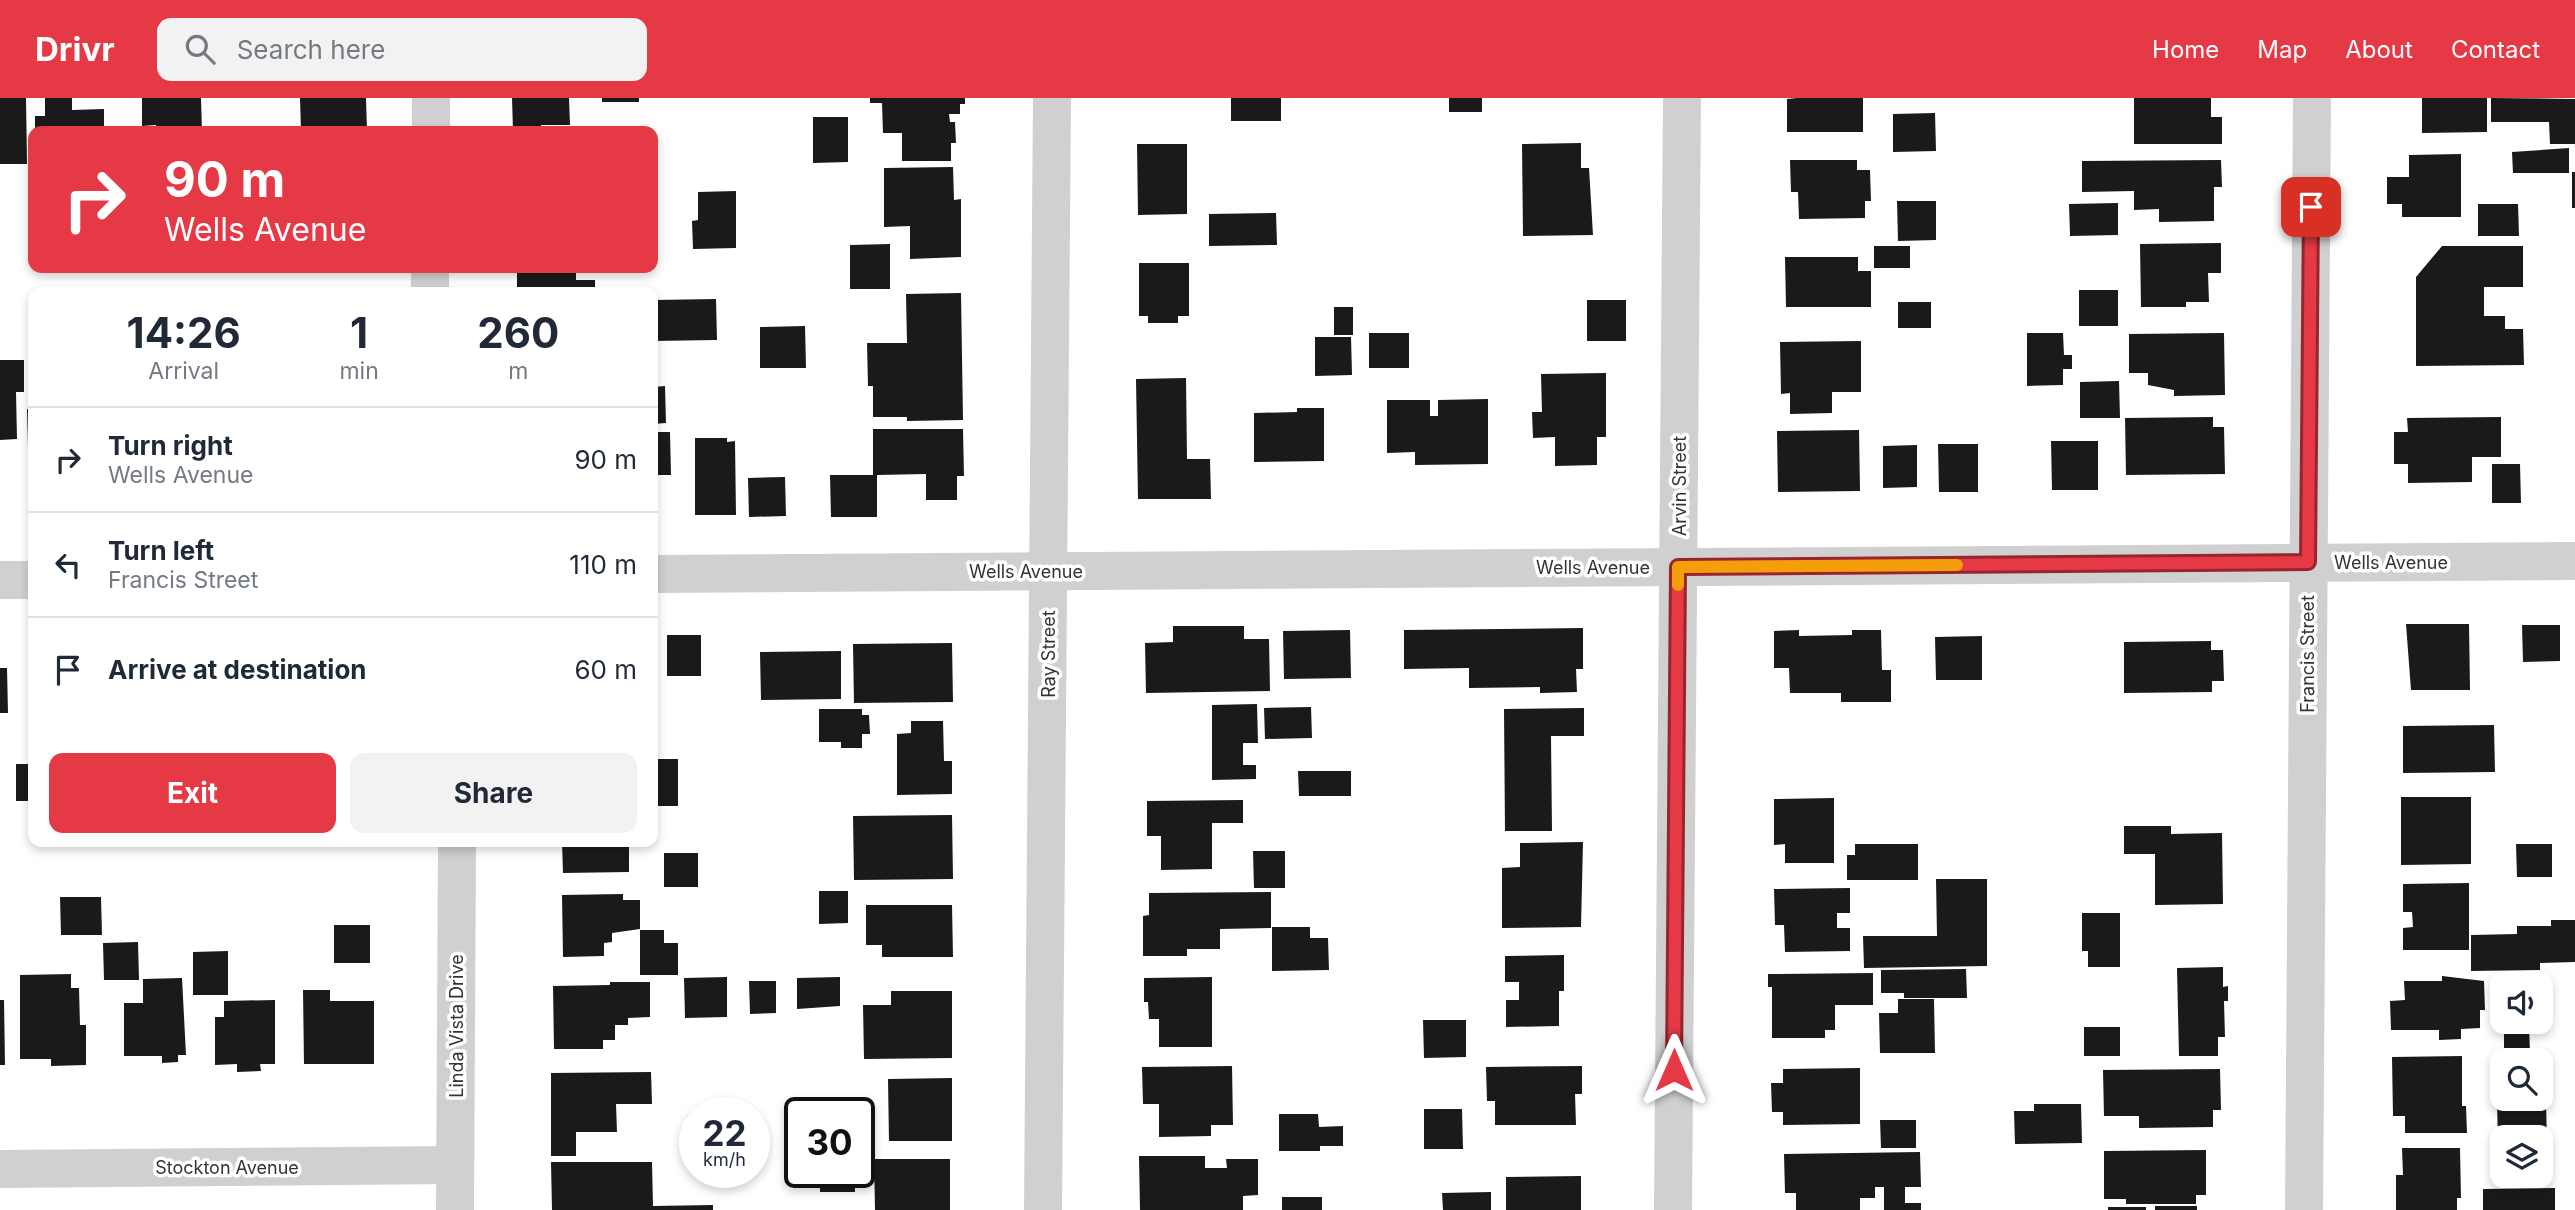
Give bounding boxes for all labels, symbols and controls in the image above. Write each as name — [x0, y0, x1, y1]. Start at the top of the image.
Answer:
search box — [157, 18, 647, 81]
text: Drivr — [35, 29, 115, 69]
icon: search — [181, 30, 219, 68]
text: Search here — [237, 34, 385, 65]
text: Home — [2152, 35, 2219, 64]
text: Map — [2257, 35, 2307, 64]
text: About — [2345, 35, 2413, 64]
text: Contact — [2451, 35, 2540, 64]
text: 90 m — [164, 150, 285, 209]
icon: right — [49, 154, 140, 245]
pin — [2281, 177, 2341, 237]
icon: arrive — [2292, 188, 2330, 226]
text: Wells Avenue — [164, 210, 366, 249]
text: 14:26 — [127, 307, 241, 358]
text: 1 — [350, 307, 368, 358]
text: 260 — [477, 307, 559, 358]
text: Arrival — [148, 357, 219, 385]
text: min — [339, 357, 379, 385]
text: m — [508, 357, 528, 385]
text: Turn right — [108, 430, 233, 461]
street label: Arvin Street — [1669, 436, 1690, 536]
icon: right — [49, 441, 87, 479]
text: 90 m — [574, 444, 637, 475]
text: Wells Avenue — [108, 461, 253, 489]
text: Turn left — [108, 535, 214, 566]
icon: left — [49, 546, 87, 584]
text: 110 m — [569, 549, 637, 580]
street label: Wells Avenue — [2334, 552, 2448, 573]
street label: Wells Avenue — [1536, 557, 1650, 578]
street label: Wells Avenue — [969, 561, 1083, 582]
text: Francis Street — [108, 566, 258, 594]
street label: Francis Street — [2297, 595, 2318, 713]
street label: Ray Street — [1038, 610, 1059, 698]
icon: arrive — [49, 651, 87, 689]
text: Arrive at destination — [108, 654, 367, 685]
text: 60 m — [574, 654, 637, 685]
button: Exit — [49, 753, 336, 833]
button: Share — [350, 753, 637, 833]
street label: Linda Vista Drive — [446, 954, 467, 1098]
map controls — [2490, 971, 2553, 1188]
button: sound — [2490, 971, 2553, 1034]
position arrow — [1637, 1033, 1711, 1107]
button: search — [2490, 1048, 2553, 1111]
speed limit sign: 30 — [784, 1097, 875, 1188]
text: 22 — [702, 1112, 747, 1154]
button: layers — [2490, 1125, 2553, 1188]
text: km/h — [703, 1149, 746, 1170]
street label: Stockton Avenue — [155, 1157, 299, 1178]

